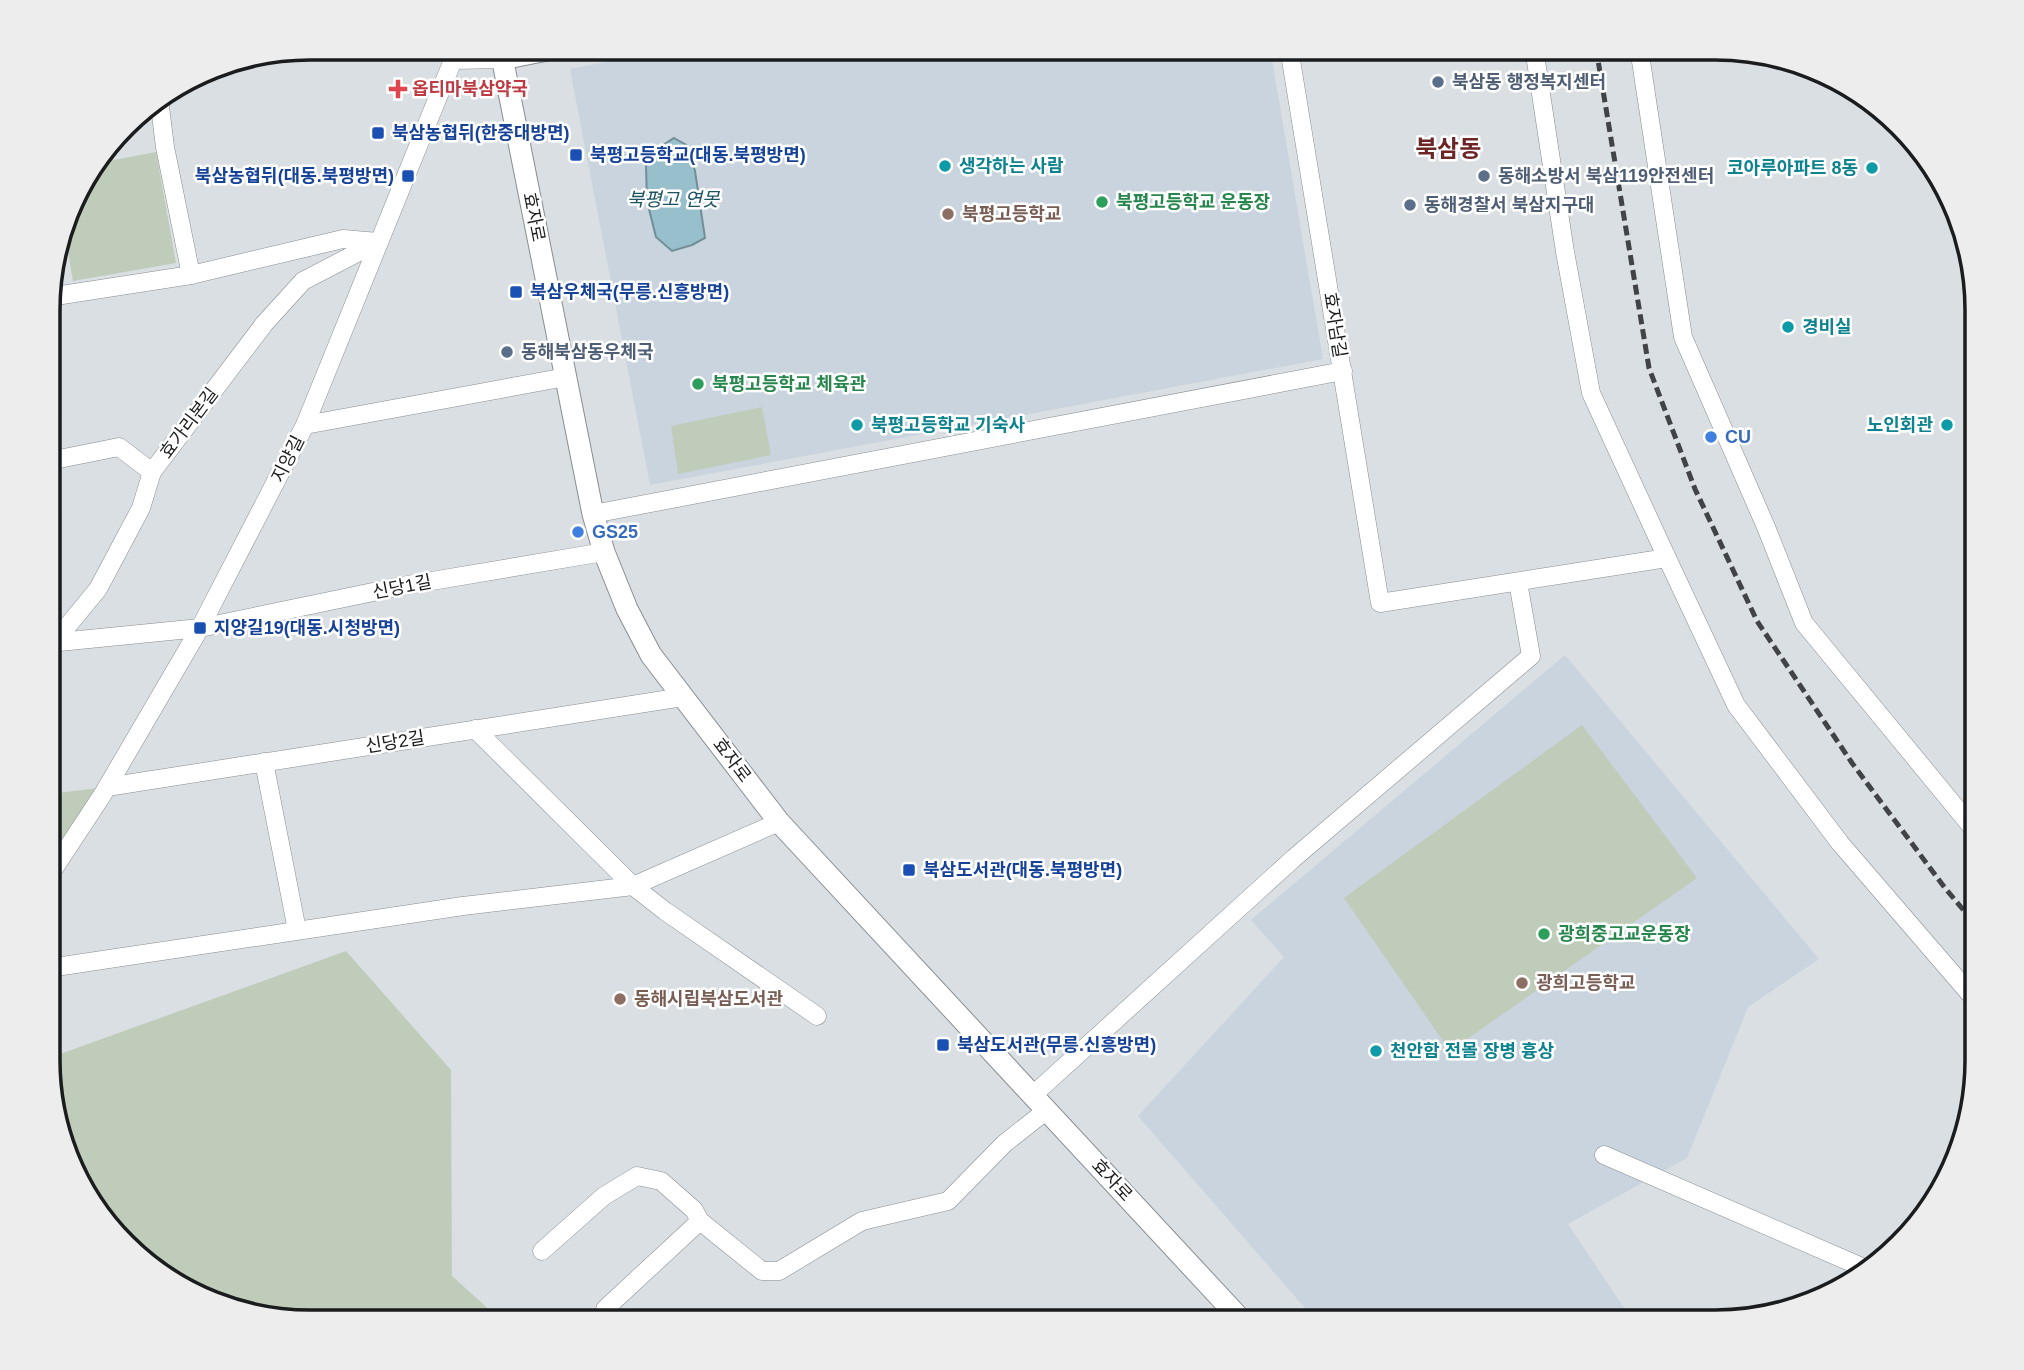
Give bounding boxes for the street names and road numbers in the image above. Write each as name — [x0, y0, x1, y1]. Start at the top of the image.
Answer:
street label: 효자로 — [519, 191, 549, 243]
street label: 효자남길 — [1320, 291, 1350, 359]
street label: 효가리본길 — [156, 384, 222, 462]
street label: 지양길 — [268, 432, 308, 486]
street label: 신당1길 — [371, 571, 433, 603]
street label: 신당2길 — [364, 727, 426, 757]
street label: 효자로 — [709, 734, 755, 786]
street label: 효자로 — [1088, 1155, 1136, 1205]

